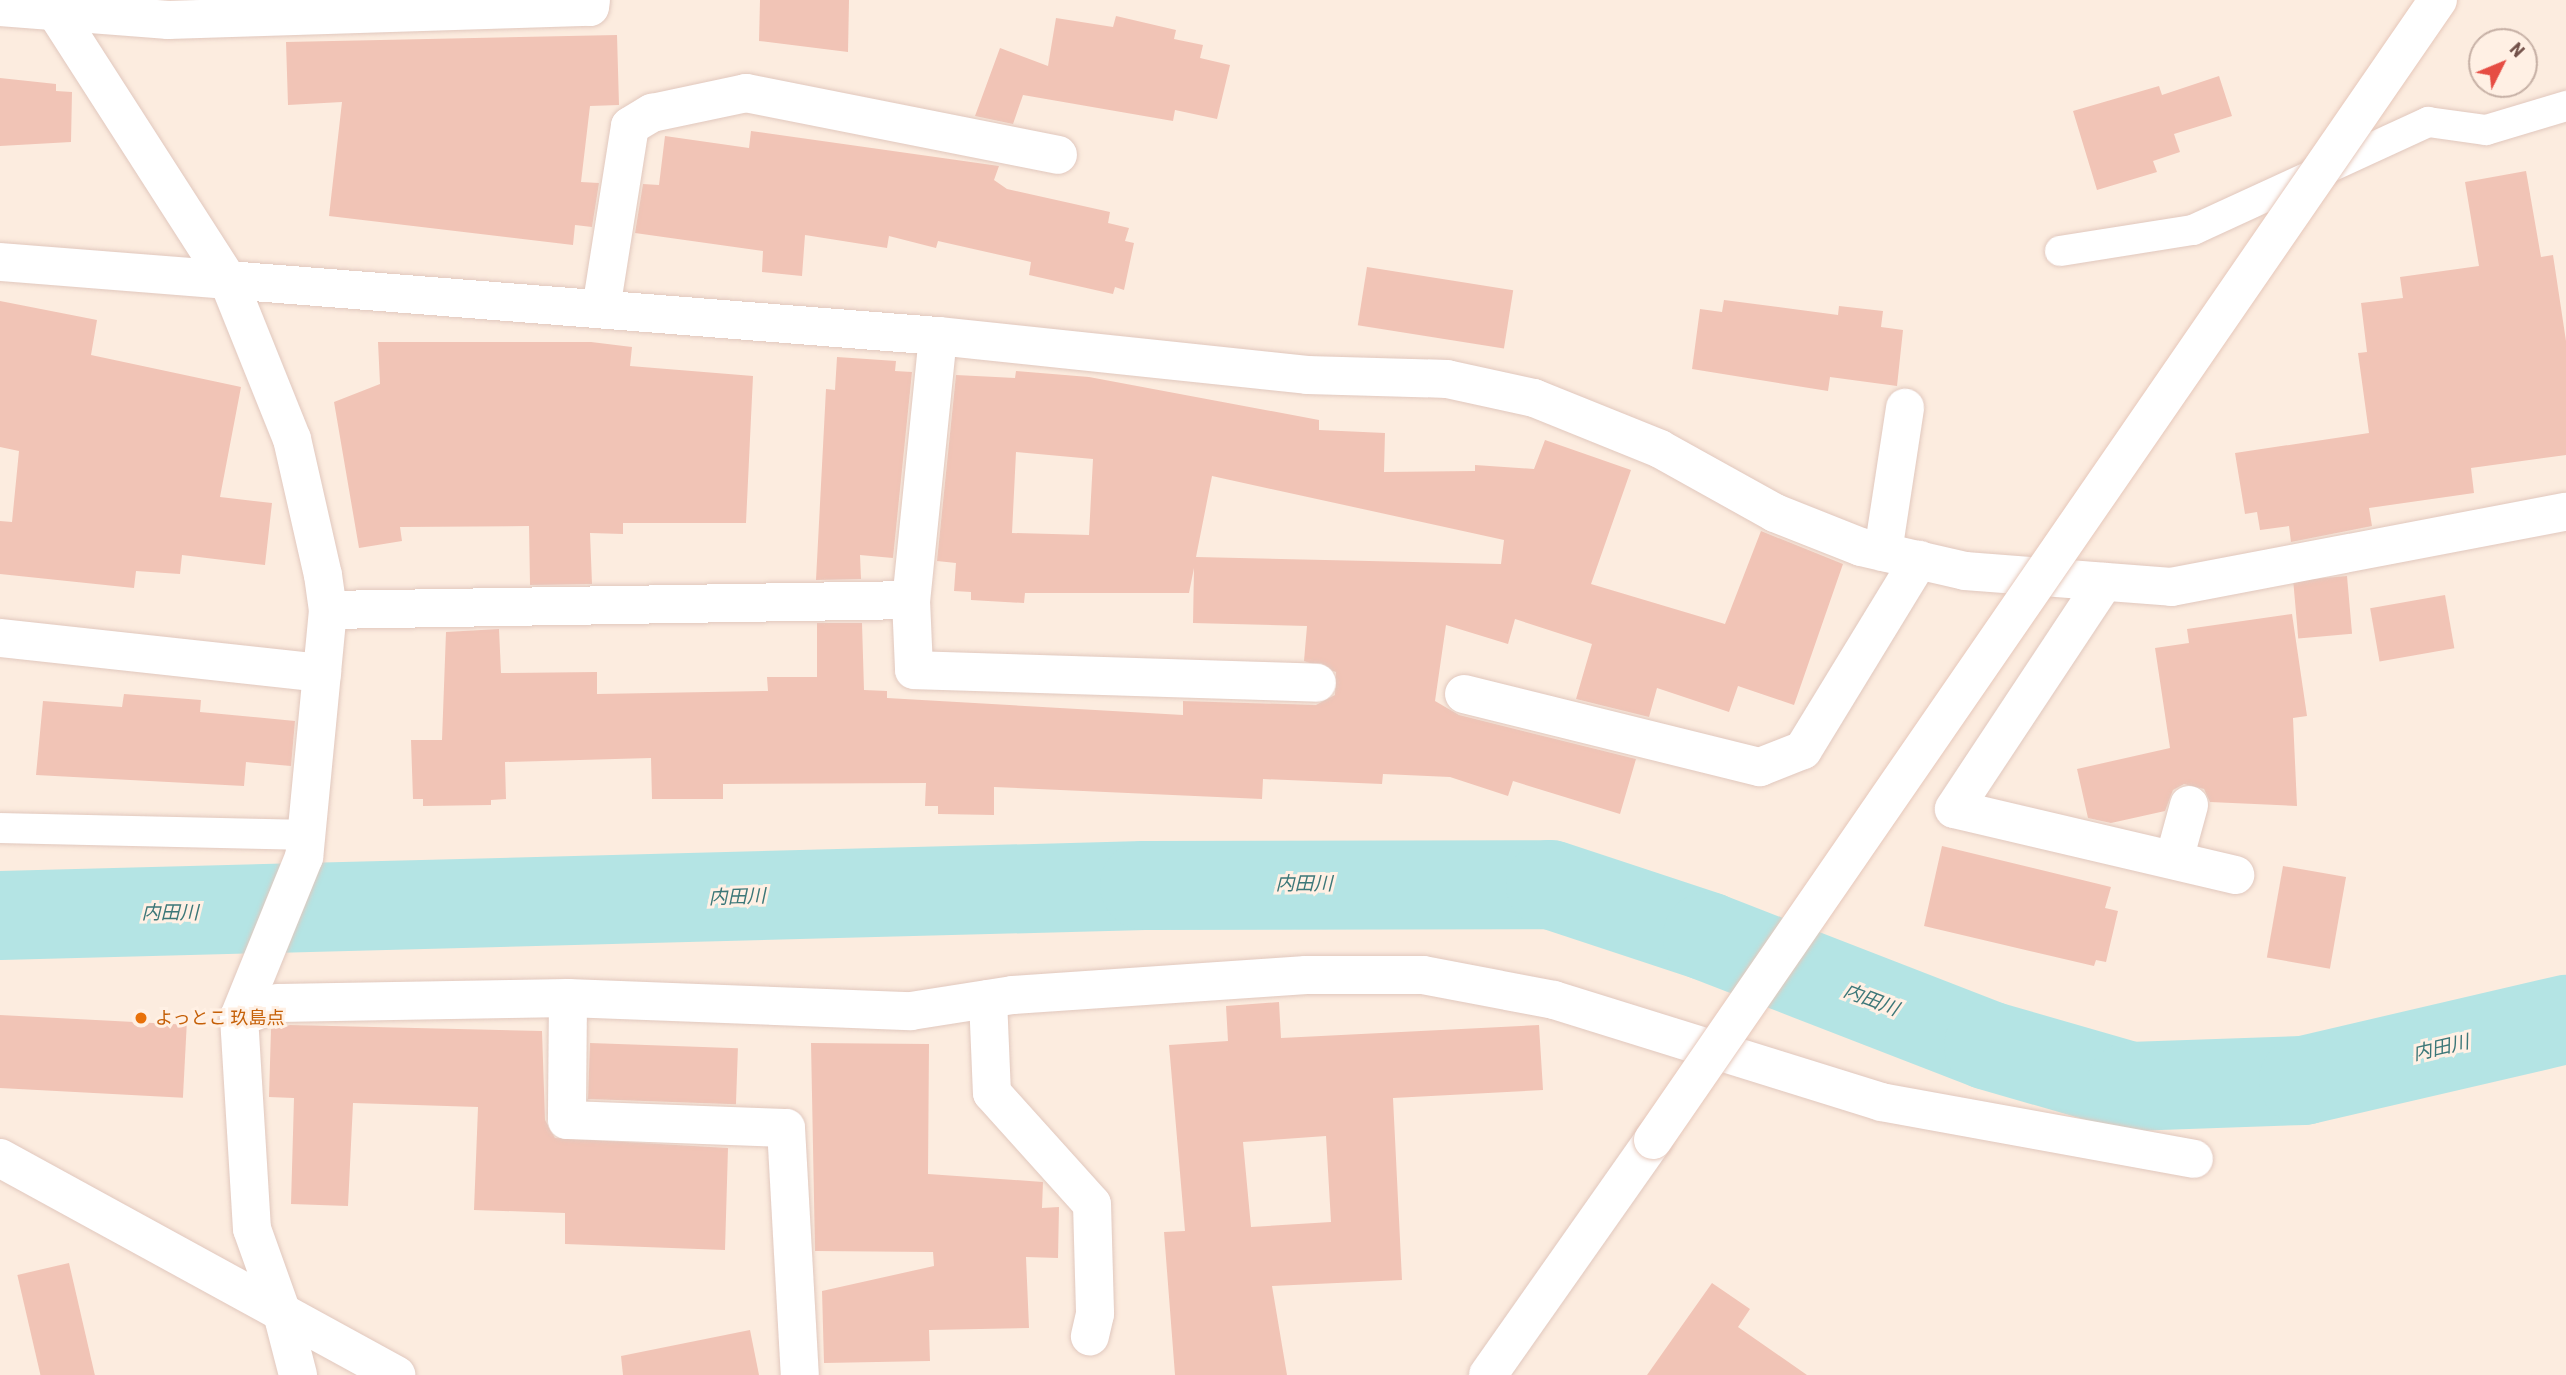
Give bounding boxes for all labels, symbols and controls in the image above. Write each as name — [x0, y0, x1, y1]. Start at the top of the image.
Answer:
north arrow — [2468, 28, 2538, 98]
text: N — [2505, 38, 2530, 62]
water label: 内田川 — [1276, 873, 1332, 895]
water label: 内田川 — [708, 885, 766, 909]
water label: 内田川 — [142, 902, 198, 924]
water label: 内田川 — [1840, 979, 1902, 1021]
place label: よっとこ 玖島点 — [155, 1007, 285, 1029]
marker: よっとこ 玖島点 — [133, 1010, 149, 1026]
water label: 内田川 — [2411, 1030, 2471, 1066]

